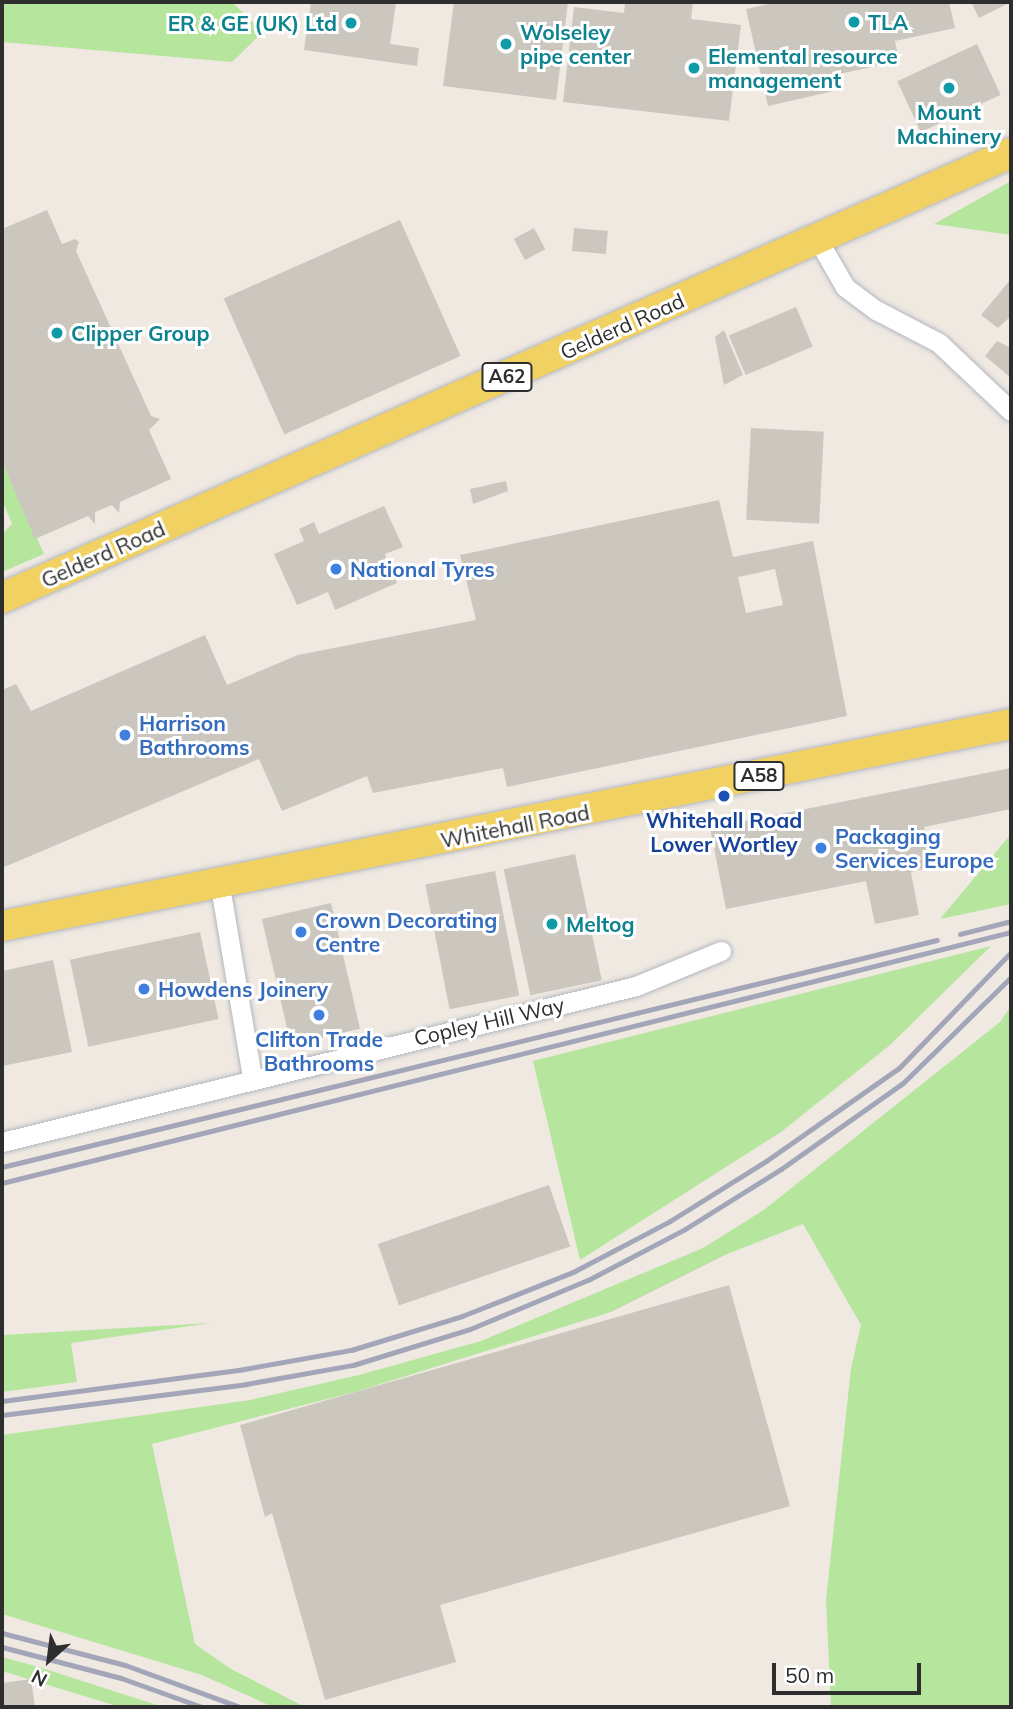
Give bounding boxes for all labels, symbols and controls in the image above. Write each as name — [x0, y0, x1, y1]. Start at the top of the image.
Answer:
place label: TLA — [868, 9, 908, 35]
place label: ER & GE (UK) Ltd — [168, 10, 337, 36]
marker: TLA — [846, 14, 862, 30]
marker: ER & GE (UK) Ltd — [343, 15, 359, 31]
place label: Wolseley pipe center — [520, 19, 631, 69]
marker: Wolseley pipe center — [498, 36, 514, 52]
place label: Elemental resource management — [708, 43, 898, 93]
marker: Elemental resource management — [686, 60, 702, 76]
marker: Mount Machinery — [941, 80, 957, 96]
place label: Mount Machinery — [897, 99, 1001, 149]
street label: Gelderd Road — [556, 287, 688, 365]
place label: Clipper Group — [71, 320, 209, 346]
marker: Clipper Group — [49, 325, 65, 341]
road number: A62 — [481, 362, 533, 392]
street label: Gelderd Road — [37, 515, 169, 593]
place label: National Tyres — [350, 556, 495, 582]
marker: National Tyres — [328, 561, 344, 577]
place label: Harrison Bathrooms — [139, 710, 249, 760]
marker: Harrison Bathrooms — [117, 727, 133, 743]
road number: A58 — [733, 761, 785, 792]
marker: Whitehall Road Lower Wortley — [716, 788, 732, 804]
street label: Whitehall Road — [438, 799, 592, 853]
place label: Whitehall Road Lower Wortley — [646, 807, 802, 857]
place label: Packaging Services Europe — [835, 823, 994, 873]
marker: Packaging Services Europe — [813, 840, 829, 856]
place label: Crown Decorating Centre — [315, 907, 497, 957]
place label: Meltog — [566, 911, 635, 937]
marker: Meltog — [544, 916, 560, 932]
marker: Crown Decorating Centre — [293, 924, 309, 940]
place label: Howdens Joinery — [158, 976, 328, 1002]
marker: Howdens Joinery — [136, 981, 152, 997]
street label: Copley Hill Way — [411, 991, 567, 1051]
marker: Clifton Trade Bathrooms — [311, 1007, 327, 1023]
place label: Clifton Trade Bathrooms — [255, 1026, 383, 1076]
north arrow — [14, 1625, 84, 1695]
scale bar — [775, 1650, 924, 1694]
text: 50 m — [785, 1662, 834, 1688]
text: N — [27, 1665, 51, 1693]

